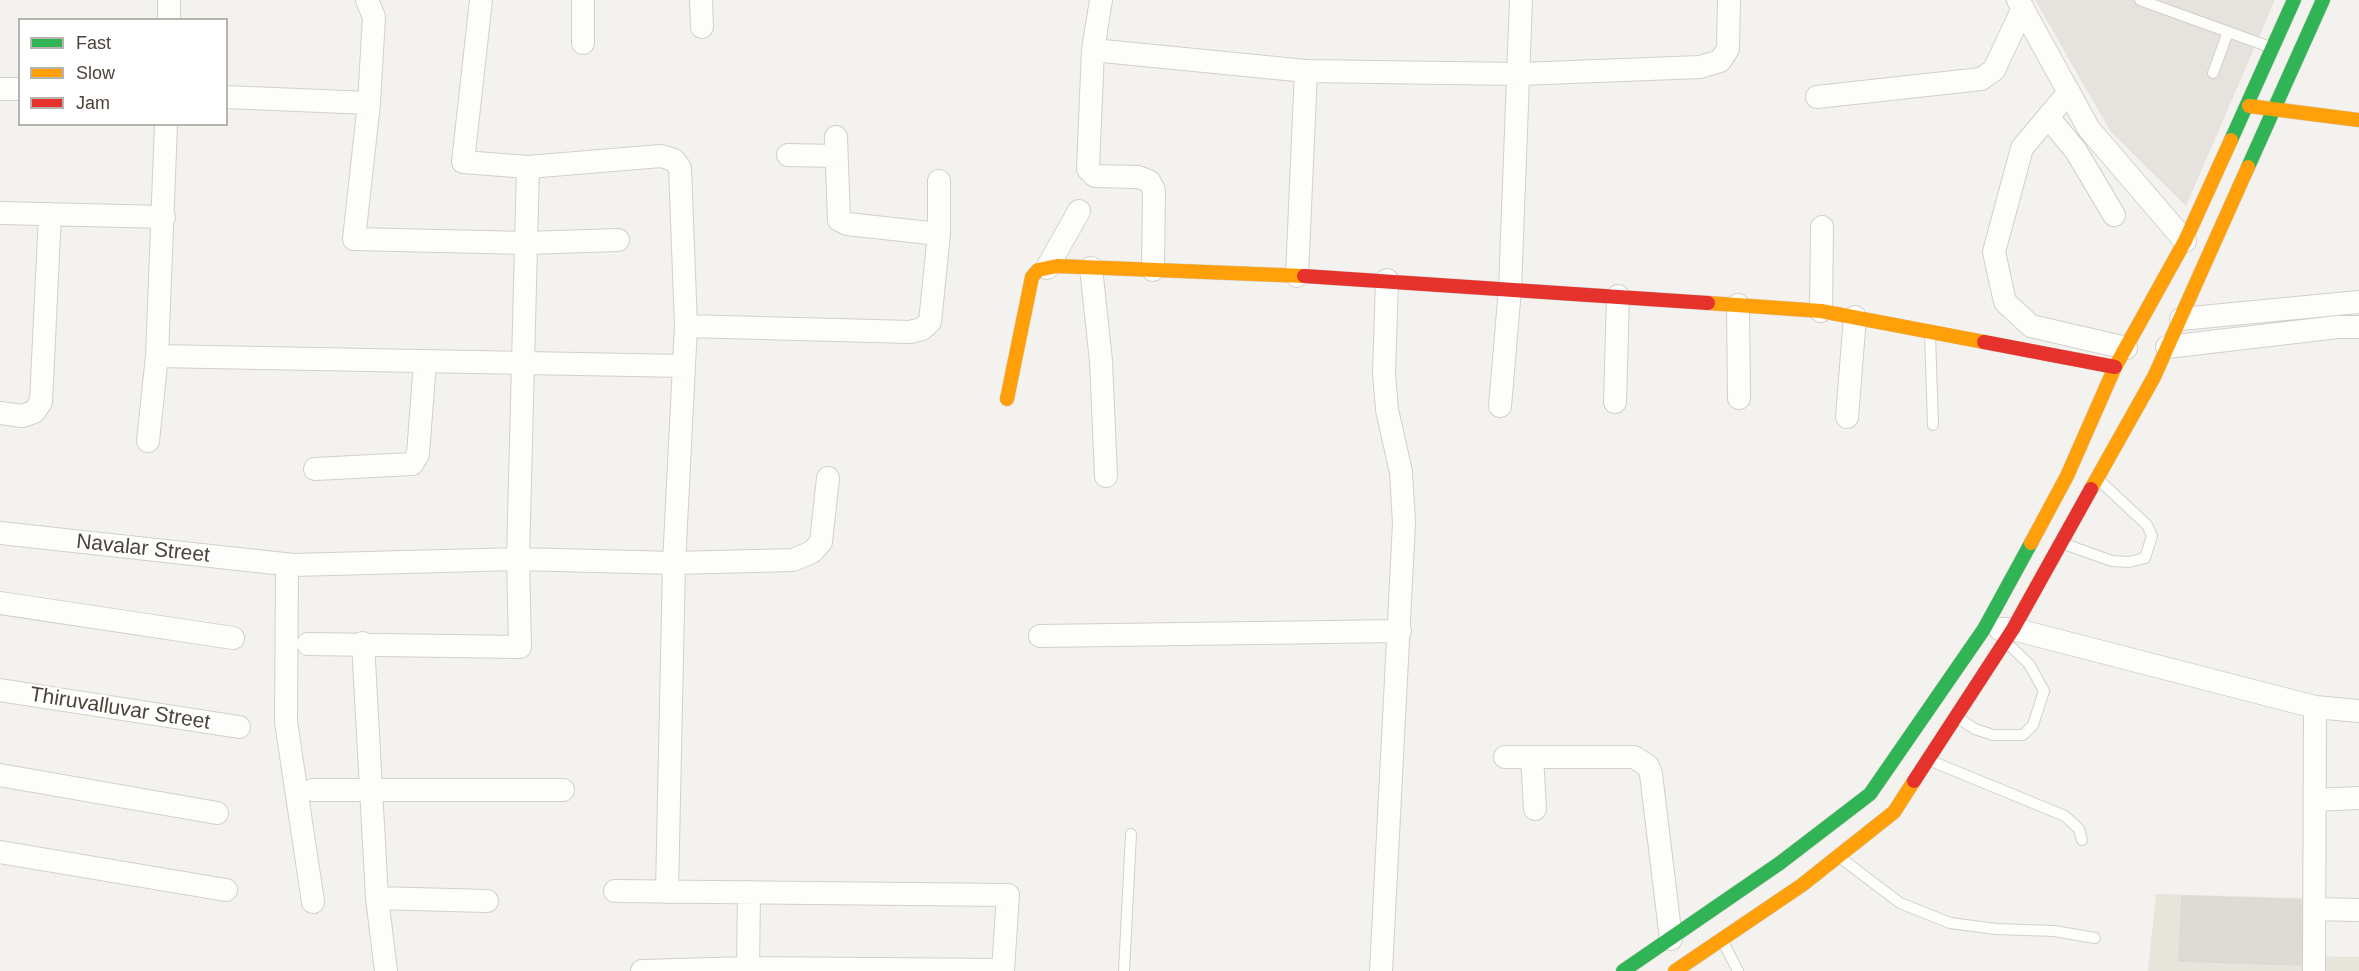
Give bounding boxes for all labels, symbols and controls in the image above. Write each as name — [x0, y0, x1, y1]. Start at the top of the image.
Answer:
legend — [18, 18, 228, 126]
text: Fast — [76, 33, 111, 53]
text: Slow — [76, 63, 115, 83]
text: Jam — [76, 93, 110, 113]
street label: Navalar Street — [75, 529, 211, 569]
street label: Thiruvalluvar Street — [28, 682, 212, 736]

